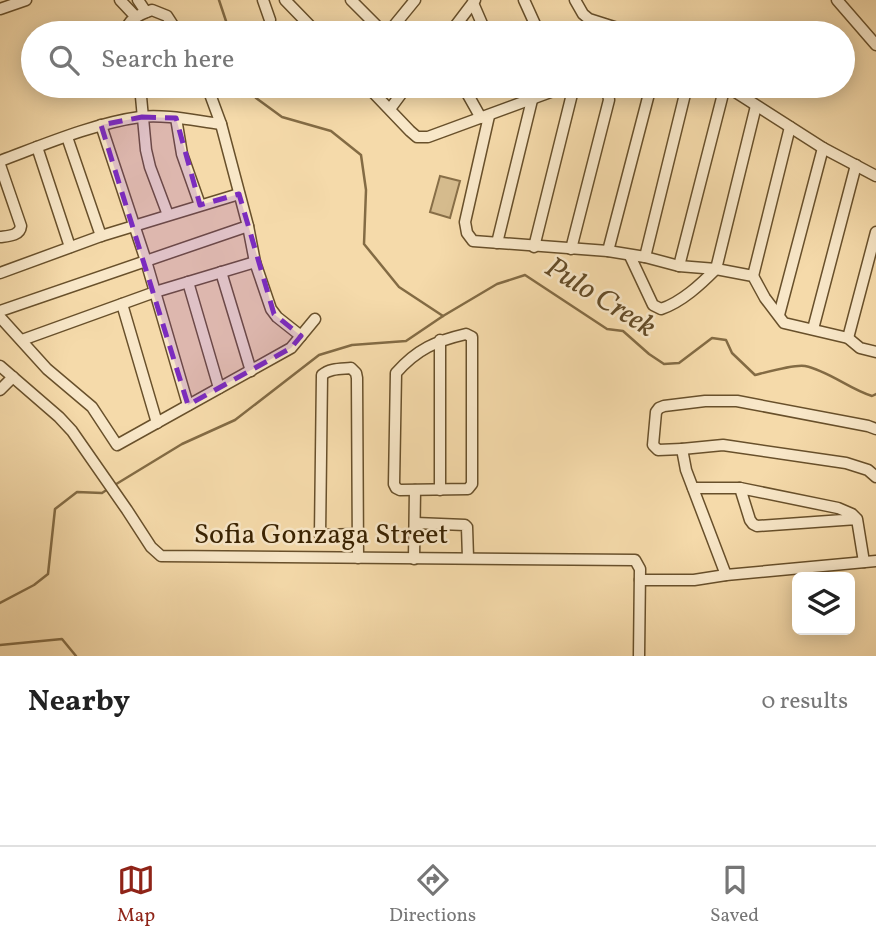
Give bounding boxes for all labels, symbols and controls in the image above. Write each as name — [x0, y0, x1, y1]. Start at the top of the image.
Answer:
search box — [21, 21, 855, 98]
icon: search — [45, 41, 83, 79]
text: Search here — [101, 42, 234, 78]
water label: Pulo Creek — [536, 247, 664, 349]
street label: Sofia Gonzaga Street — [194, 516, 448, 555]
map controls — [792, 572, 855, 635]
button: layers — [792, 572, 855, 635]
text: Nearby — [28, 681, 130, 723]
text: 0 results — [761, 686, 848, 718]
tab: Map — [117, 861, 155, 929]
tab: Directions — [389, 861, 476, 929]
tab: Saved — [710, 861, 759, 929]

